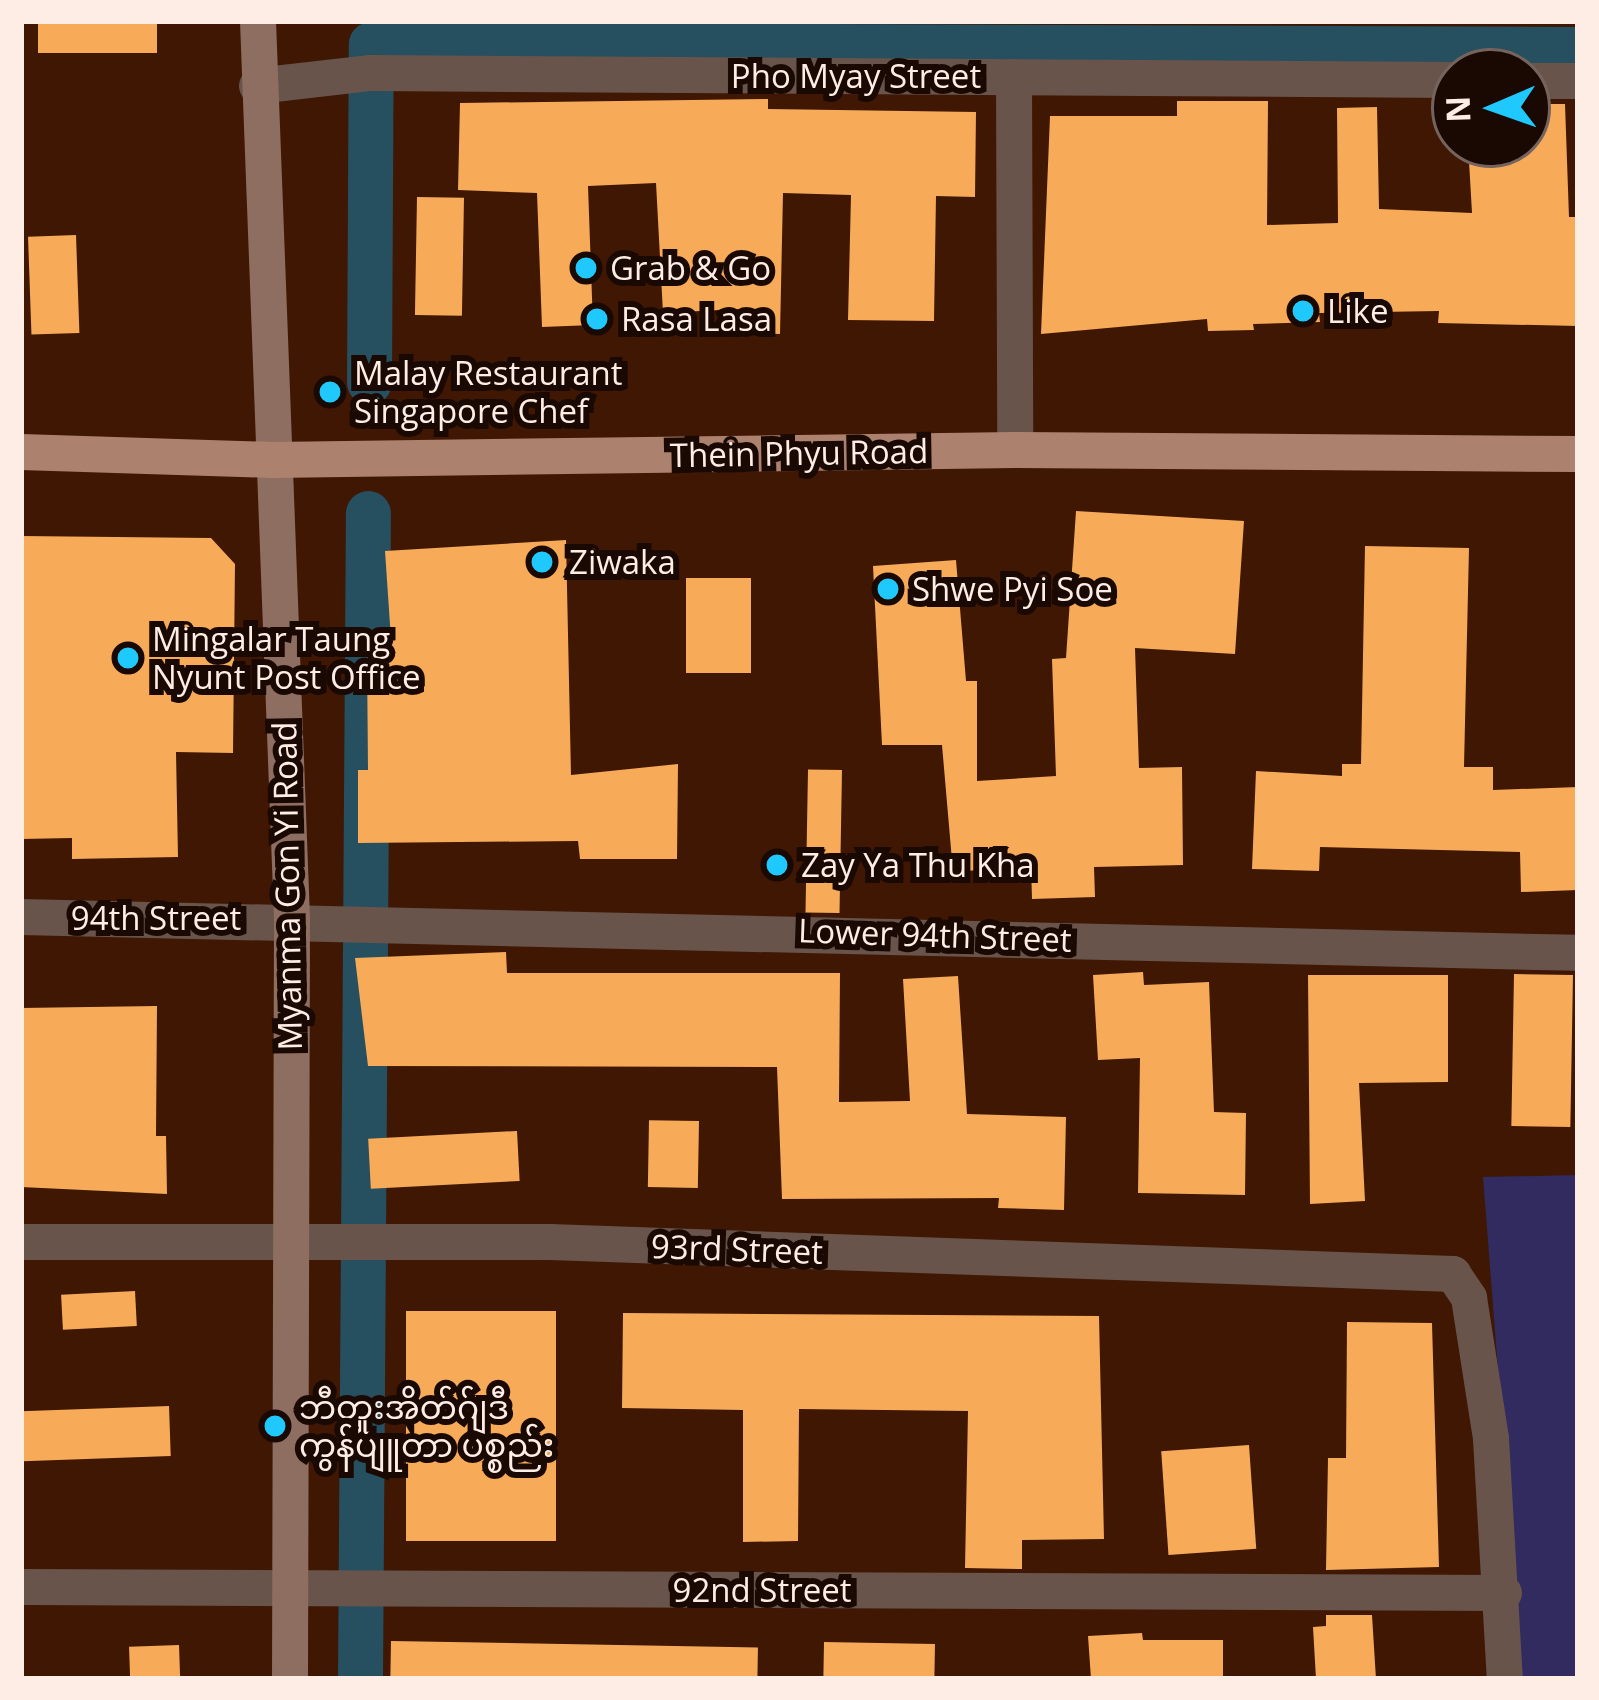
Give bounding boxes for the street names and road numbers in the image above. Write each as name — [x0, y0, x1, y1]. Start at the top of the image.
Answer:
street label: Pho Myay Street — [731, 56, 981, 96]
street label: Thein Phyu Road — [670, 431, 928, 475]
street label: Myanma Gon Yi Road — [264, 721, 310, 1051]
street label: 94th Street — [71, 898, 241, 938]
street label: Lower 94th Street — [798, 910, 1072, 960]
street label: 93rd Street — [650, 1226, 824, 1272]
street label: 92nd Street — [673, 1570, 851, 1610]

